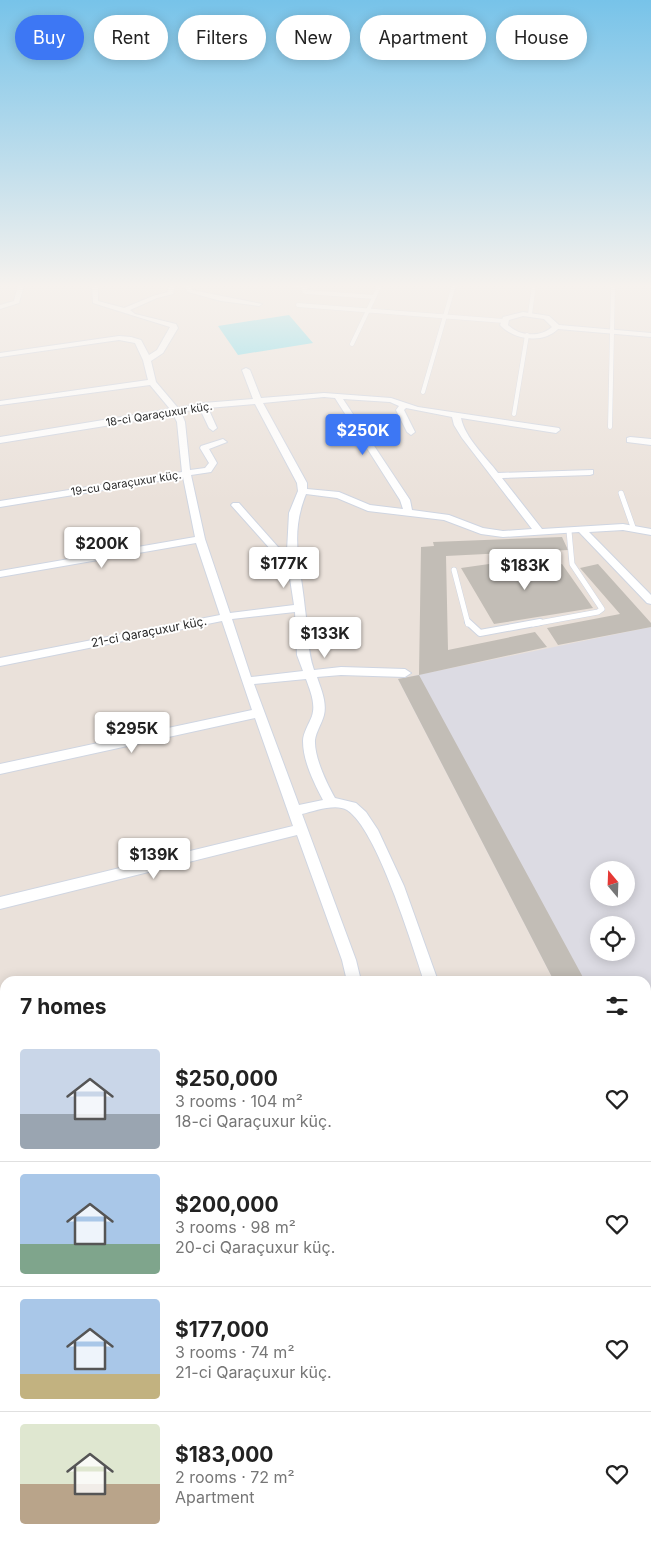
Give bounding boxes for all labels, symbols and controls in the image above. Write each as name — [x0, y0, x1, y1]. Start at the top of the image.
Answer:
chip: Buy — [15, 15, 84, 60]
chip: Rent — [94, 15, 168, 60]
chip: Filters — [178, 15, 266, 60]
chip: New — [276, 15, 350, 60]
chip: Apartment — [360, 15, 486, 60]
chip: House — [496, 15, 587, 60]
street label: 18-ci Qaraçuxur küç. — [105, 399, 213, 429]
pin: $250K — [328, 414, 398, 456]
text: $250K — [336, 420, 390, 440]
street label: 19-cu Qaraçuxur küç. — [70, 467, 182, 499]
pin: $200K — [67, 526, 137, 569]
text: $200K — [75, 533, 129, 553]
pin: $177K — [249, 546, 319, 589]
pin: $183K — [490, 548, 560, 591]
text: $177K — [260, 553, 308, 573]
text: $183K — [500, 555, 550, 575]
street label: 21-ci Qaraçuxur küç. — [90, 613, 208, 650]
pin: $133K — [290, 616, 360, 659]
text: $133K — [300, 623, 350, 643]
pin: $295K — [97, 712, 167, 754]
text: $295K — [106, 718, 158, 738]
pin: $139K — [119, 838, 189, 880]
text: $139K — [129, 844, 179, 864]
north arrow — [590, 861, 635, 906]
map controls — [590, 861, 635, 961]
button: locate — [590, 916, 635, 961]
icon: filters — [603, 992, 631, 1020]
text: 7 homes — [20, 994, 107, 1019]
text: $250,000 — [175, 1066, 278, 1091]
icon: home — [60, 1069, 120, 1129]
icon: heart — [603, 1085, 631, 1113]
text: 3 rooms · 104 m² — [175, 1091, 303, 1111]
text: 18-ci Qaraçuxur küç. — [175, 1111, 332, 1131]
text: $200,000 — [175, 1192, 279, 1217]
icon: home — [60, 1194, 120, 1254]
icon: heart — [603, 1210, 631, 1238]
text: 3 rooms · 98 m² — [175, 1217, 296, 1237]
text: 20-ci Qaraçuxur küç. — [175, 1237, 335, 1257]
text: $177,000 — [175, 1317, 269, 1342]
icon: home — [60, 1319, 120, 1379]
icon: heart — [603, 1335, 631, 1363]
text: 3 rooms · 74 m² — [175, 1342, 294, 1362]
text: 21-ci Qaraçuxur küç. — [175, 1362, 332, 1382]
text: $183,000 — [175, 1442, 273, 1467]
icon: home — [60, 1444, 120, 1504]
icon: heart — [603, 1460, 631, 1488]
text: 2 rooms · 72 m² — [175, 1467, 295, 1487]
text: Apartment — [175, 1487, 255, 1507]

